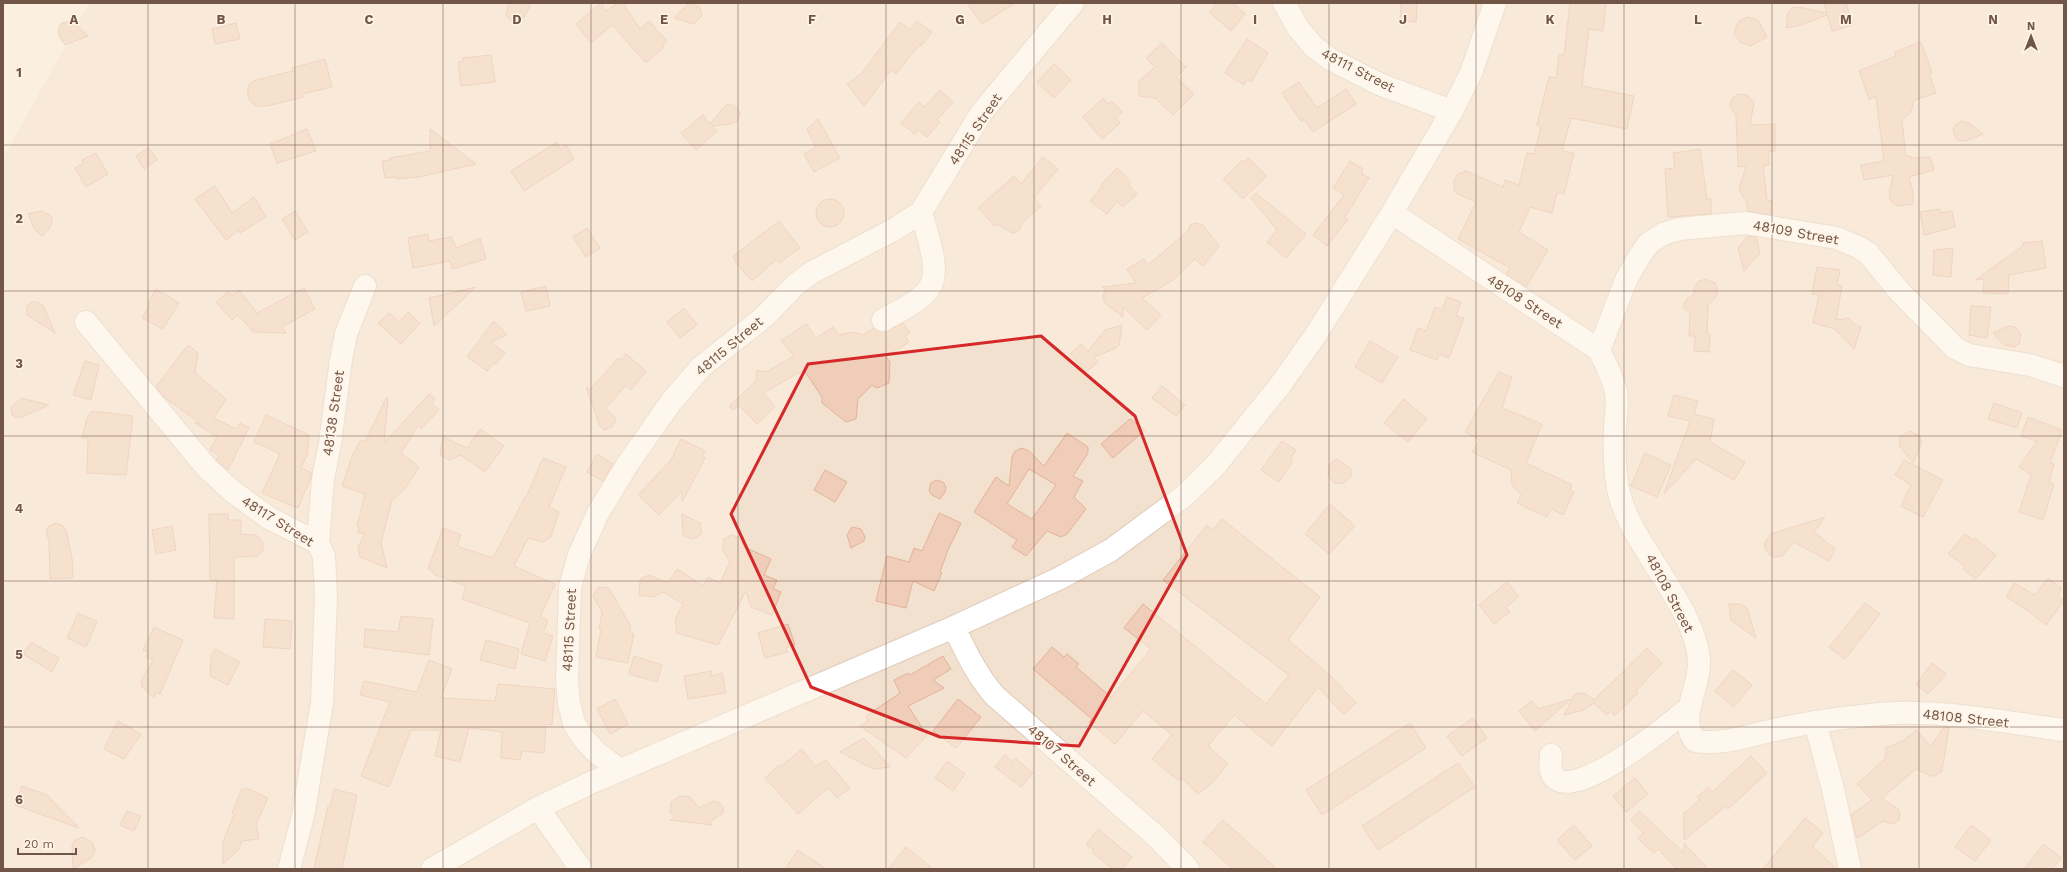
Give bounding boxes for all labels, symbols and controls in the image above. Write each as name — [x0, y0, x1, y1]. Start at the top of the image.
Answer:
text: A — [70, 12, 79, 27]
text: B — [217, 12, 226, 27]
text: C — [365, 12, 374, 27]
text: D — [512, 12, 522, 27]
text: E — [660, 12, 668, 27]
text: F — [808, 12, 816, 27]
text: G — [955, 12, 965, 27]
text: H — [1102, 12, 1112, 27]
text: I — [1253, 12, 1257, 27]
text: J — [1399, 12, 1407, 27]
text: K — [1545, 12, 1555, 27]
text: L — [1694, 12, 1702, 27]
text: M — [1840, 12, 1852, 27]
text: N — [1988, 12, 1998, 27]
north arrow — [2011, 16, 2051, 56]
text: N — [2027, 20, 2035, 33]
street label: 48111 Street — [1319, 45, 1398, 95]
text: 1 — [16, 65, 22, 80]
street label: 48115 Street — [945, 90, 1005, 168]
text: 2 — [15, 211, 23, 226]
street label: 48109 Street — [1752, 217, 1840, 247]
street label: 48108 Street — [1484, 271, 1566, 331]
street label: 48115 Street — [692, 313, 766, 379]
text: 3 — [15, 356, 23, 371]
street label: 48138 Street — [319, 369, 347, 457]
street label: 48117 Street — [239, 492, 317, 550]
text: 4 — [15, 501, 24, 516]
street label: 48108 Street — [1643, 551, 1698, 635]
street label: 48115 Street — [559, 588, 579, 672]
text: 5 — [15, 647, 23, 662]
street label: 48108 Street — [1922, 706, 2010, 731]
street label: 48107 Street — [1025, 721, 1100, 789]
text: 6 — [15, 792, 23, 807]
scale bar — [18, 830, 76, 856]
text: 20 m — [24, 837, 54, 851]

